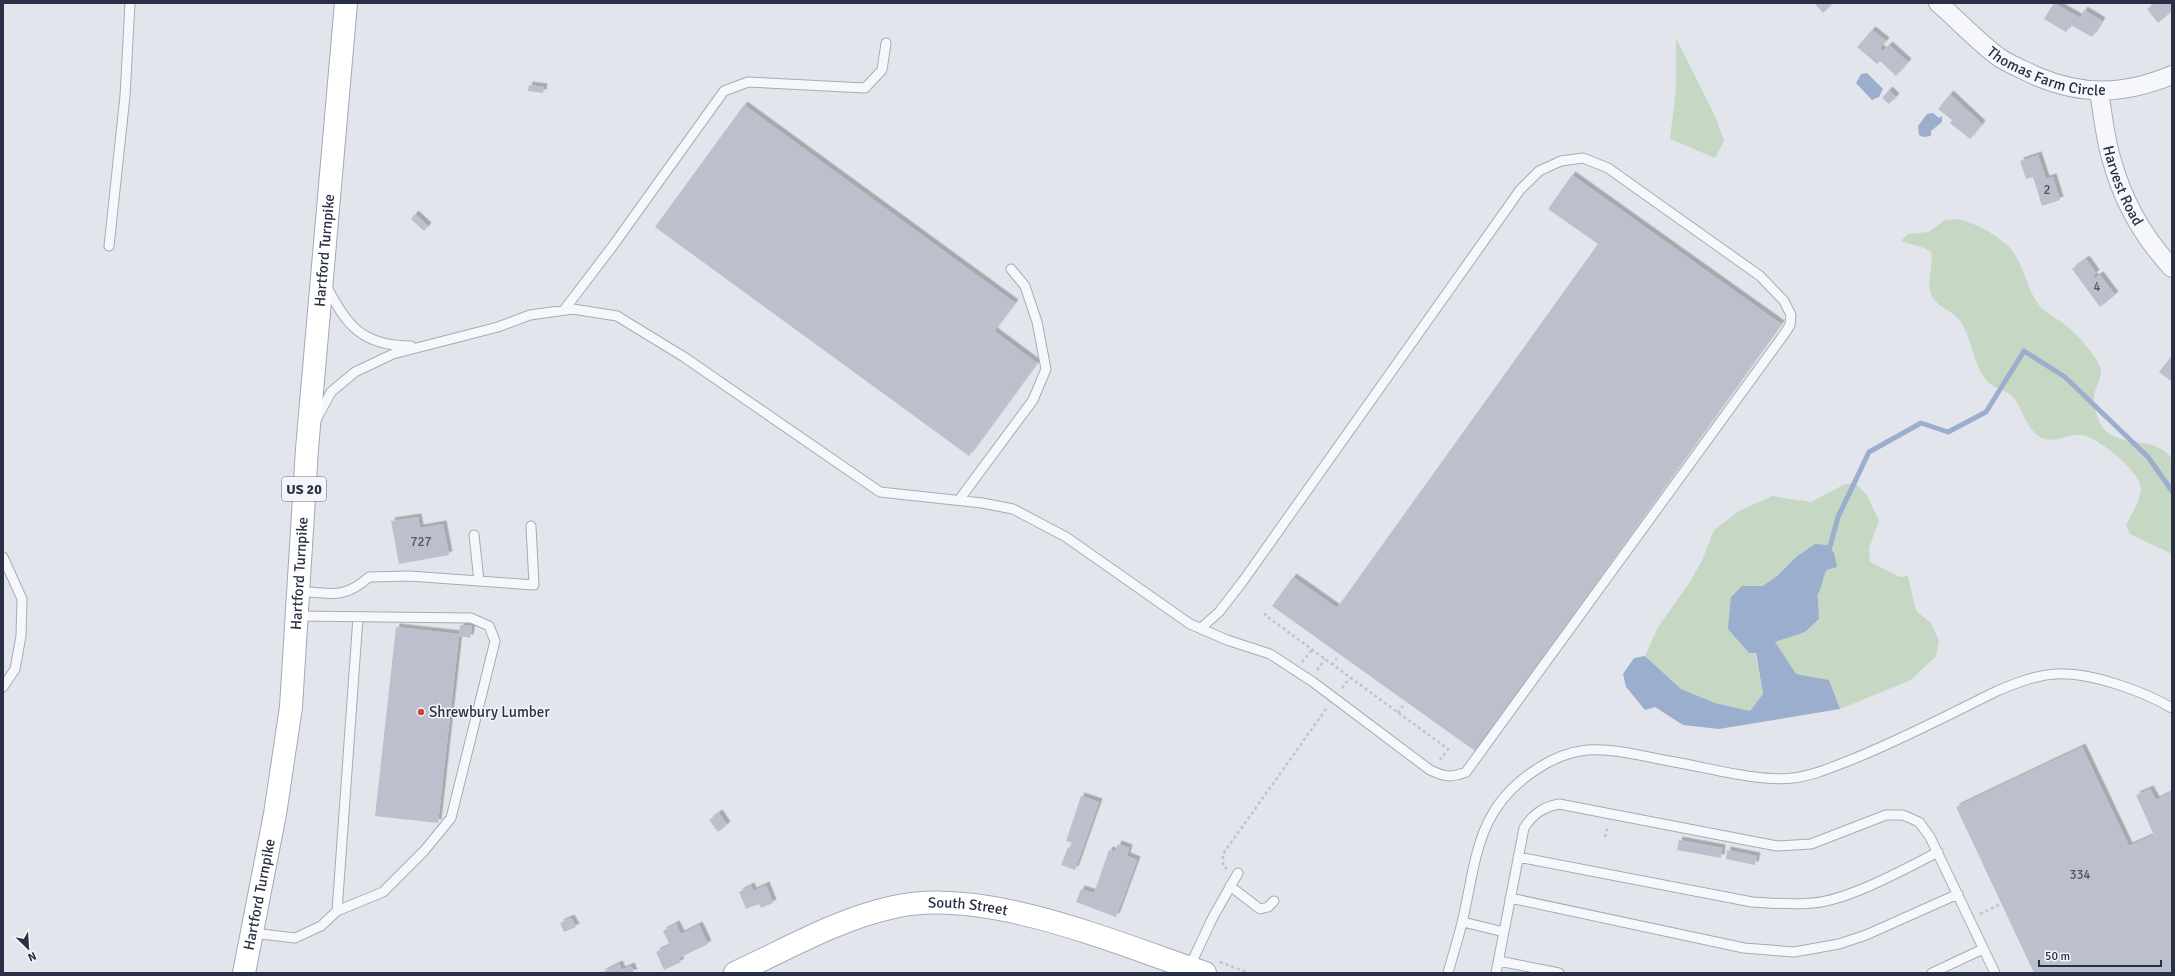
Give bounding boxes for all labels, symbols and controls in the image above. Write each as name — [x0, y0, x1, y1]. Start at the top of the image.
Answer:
street label: Thomas Farm Circle — [1983, 43, 2106, 100]
street label: Harvest Road — [2099, 144, 2147, 229]
house number: 2 — [2043, 182, 2051, 198]
street label: Hartford Turnpike — [310, 193, 338, 308]
house number: 4 — [2093, 279, 2101, 295]
road number: US 20 — [282, 477, 326, 501]
street label: Hartford Turnpike — [287, 516, 312, 631]
house number: 727 — [410, 534, 432, 550]
place label: Shrewbury Lumber — [429, 703, 550, 721]
marker: Shrewbury Lumber — [416, 707, 426, 717]
street label: Hartford Turnpike — [240, 837, 279, 952]
house number: 334 — [2069, 867, 2091, 883]
street label: South Street — [928, 893, 1009, 919]
north arrow — [8, 928, 48, 968]
scale bar — [2039, 942, 2161, 968]
text: N — [26, 949, 38, 964]
text: 50 m — [2045, 949, 2070, 964]

